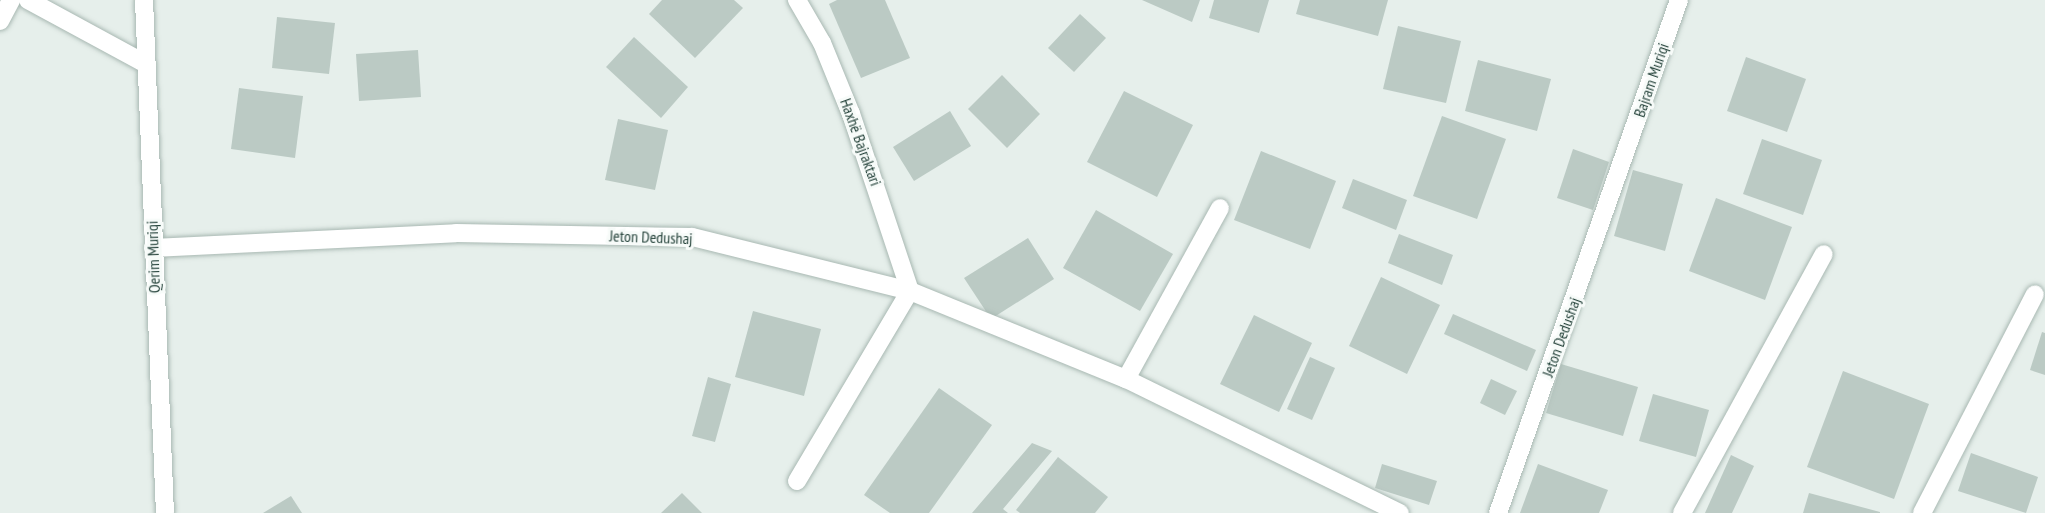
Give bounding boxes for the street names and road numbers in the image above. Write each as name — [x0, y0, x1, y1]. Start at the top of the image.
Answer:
street label: Bajram Muriqi — [1629, 40, 1673, 120]
street label: Haxhë Bajraktari — [836, 96, 886, 188]
street label: Qerim Muriqi — [142, 220, 164, 294]
street label: Jeton Dedushaj — [609, 226, 693, 248]
street label: Jeton Dedushaj — [1538, 295, 1584, 379]

